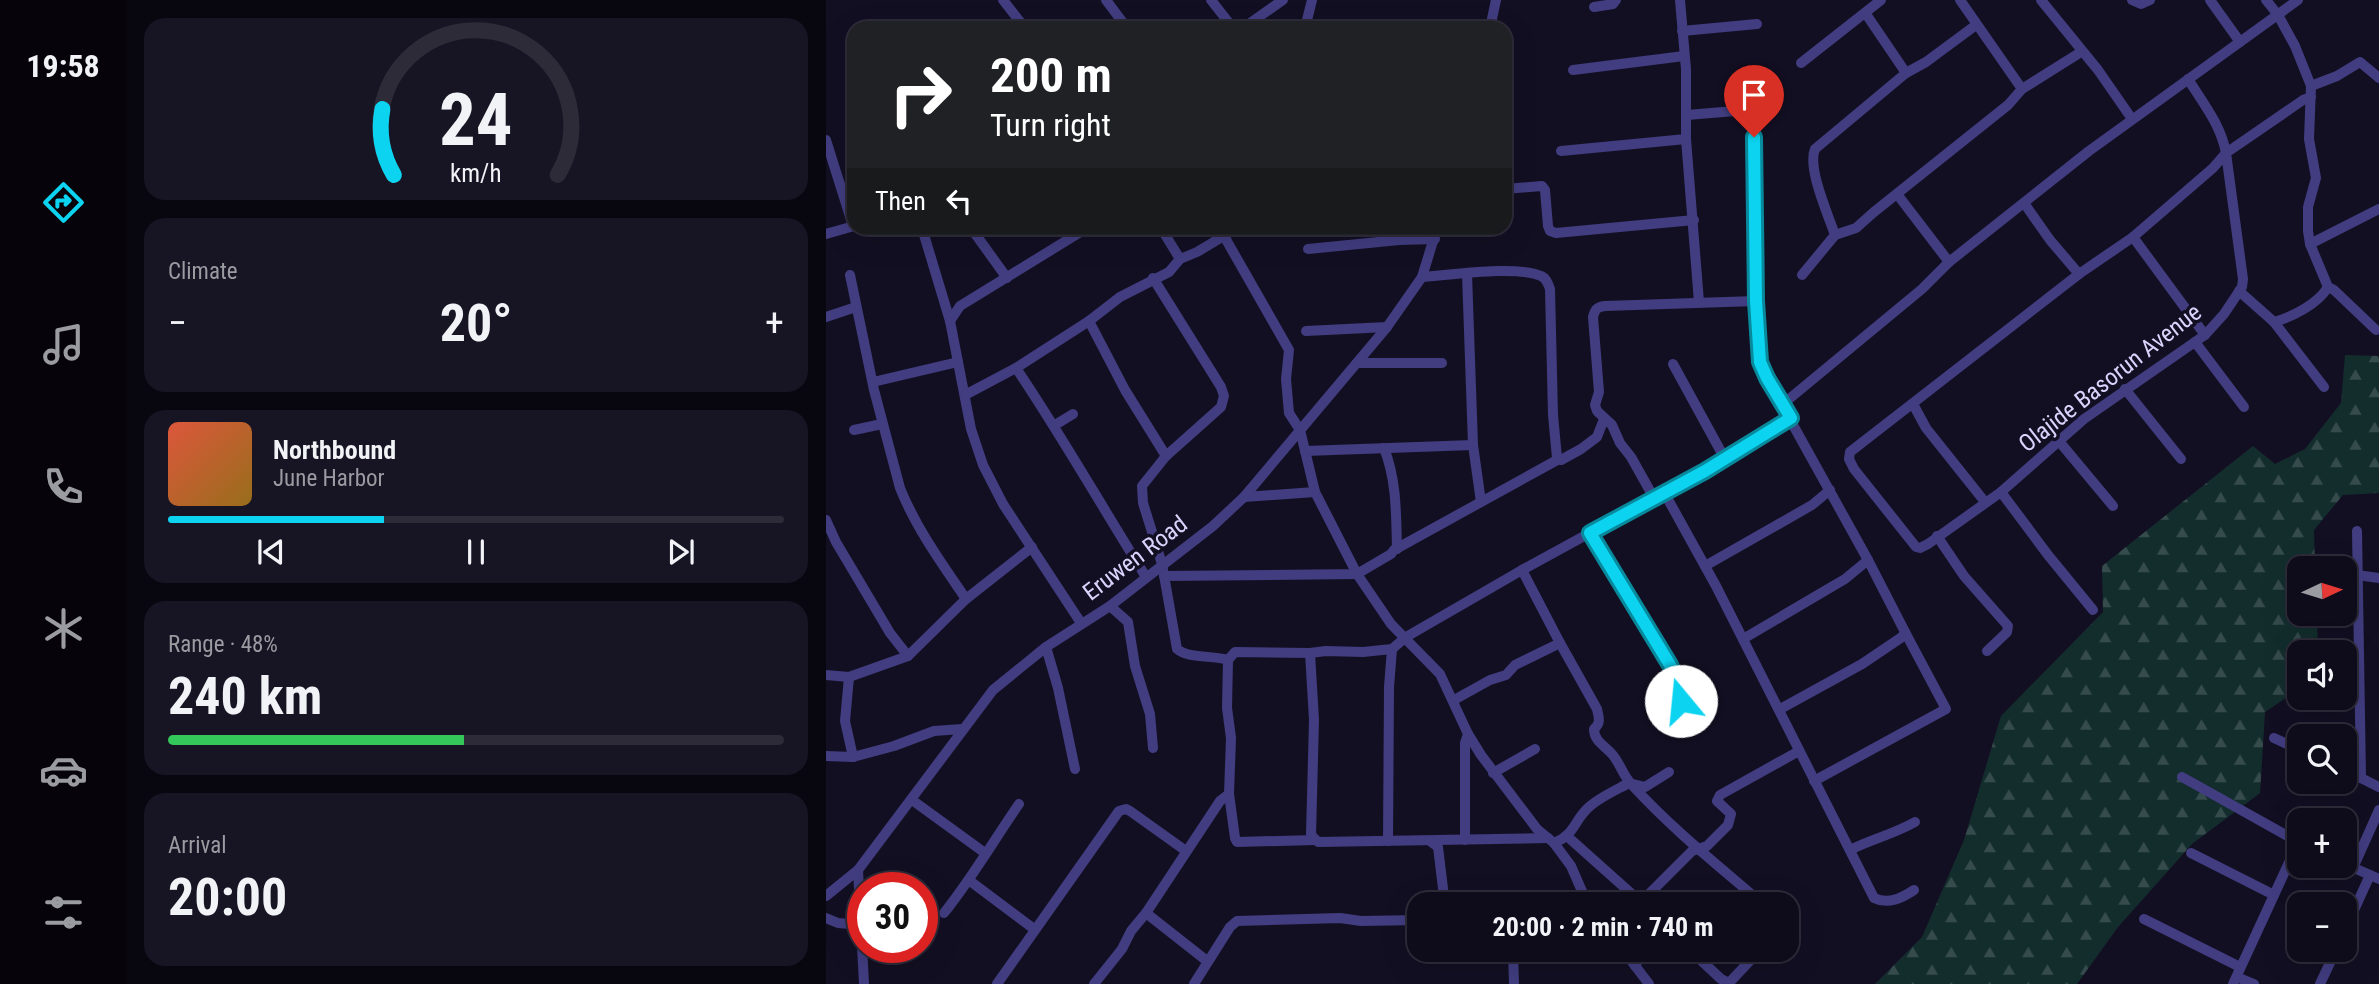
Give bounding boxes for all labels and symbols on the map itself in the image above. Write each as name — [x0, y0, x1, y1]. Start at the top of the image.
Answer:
pin — [1724, 65, 1784, 137]
street label: Olajide Basorun Avenue — [2013, 298, 2207, 458]
street label: Eruwen Road — [1077, 510, 1193, 606]
north arrow — [2287, 556, 2357, 626]
position arrow — [1644, 664, 1718, 738]
speed limit sign: 30 — [847, 872, 938, 963]

